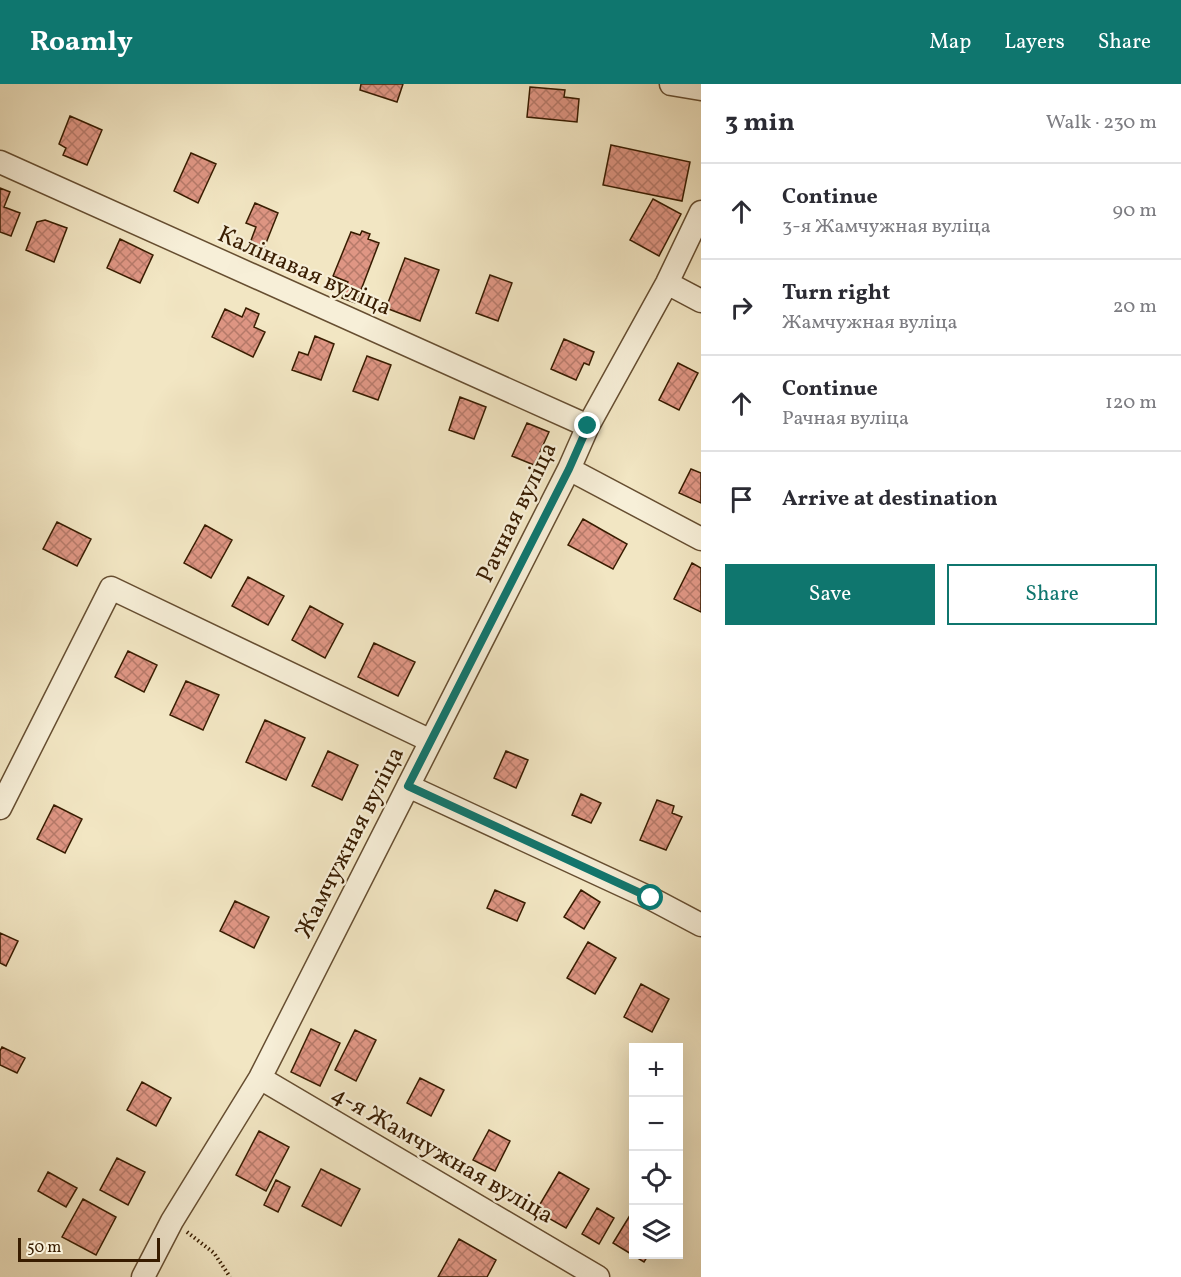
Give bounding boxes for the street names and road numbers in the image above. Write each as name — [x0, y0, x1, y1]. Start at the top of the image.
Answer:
street label: Калінавая вуліца — [212, 218, 397, 325]
street label: Рачная вуліца — [469, 437, 566, 589]
street label: Жамчужная вуліца — [288, 741, 414, 944]
street label: 4-я Жамчужная вуліца — [325, 1078, 559, 1233]

